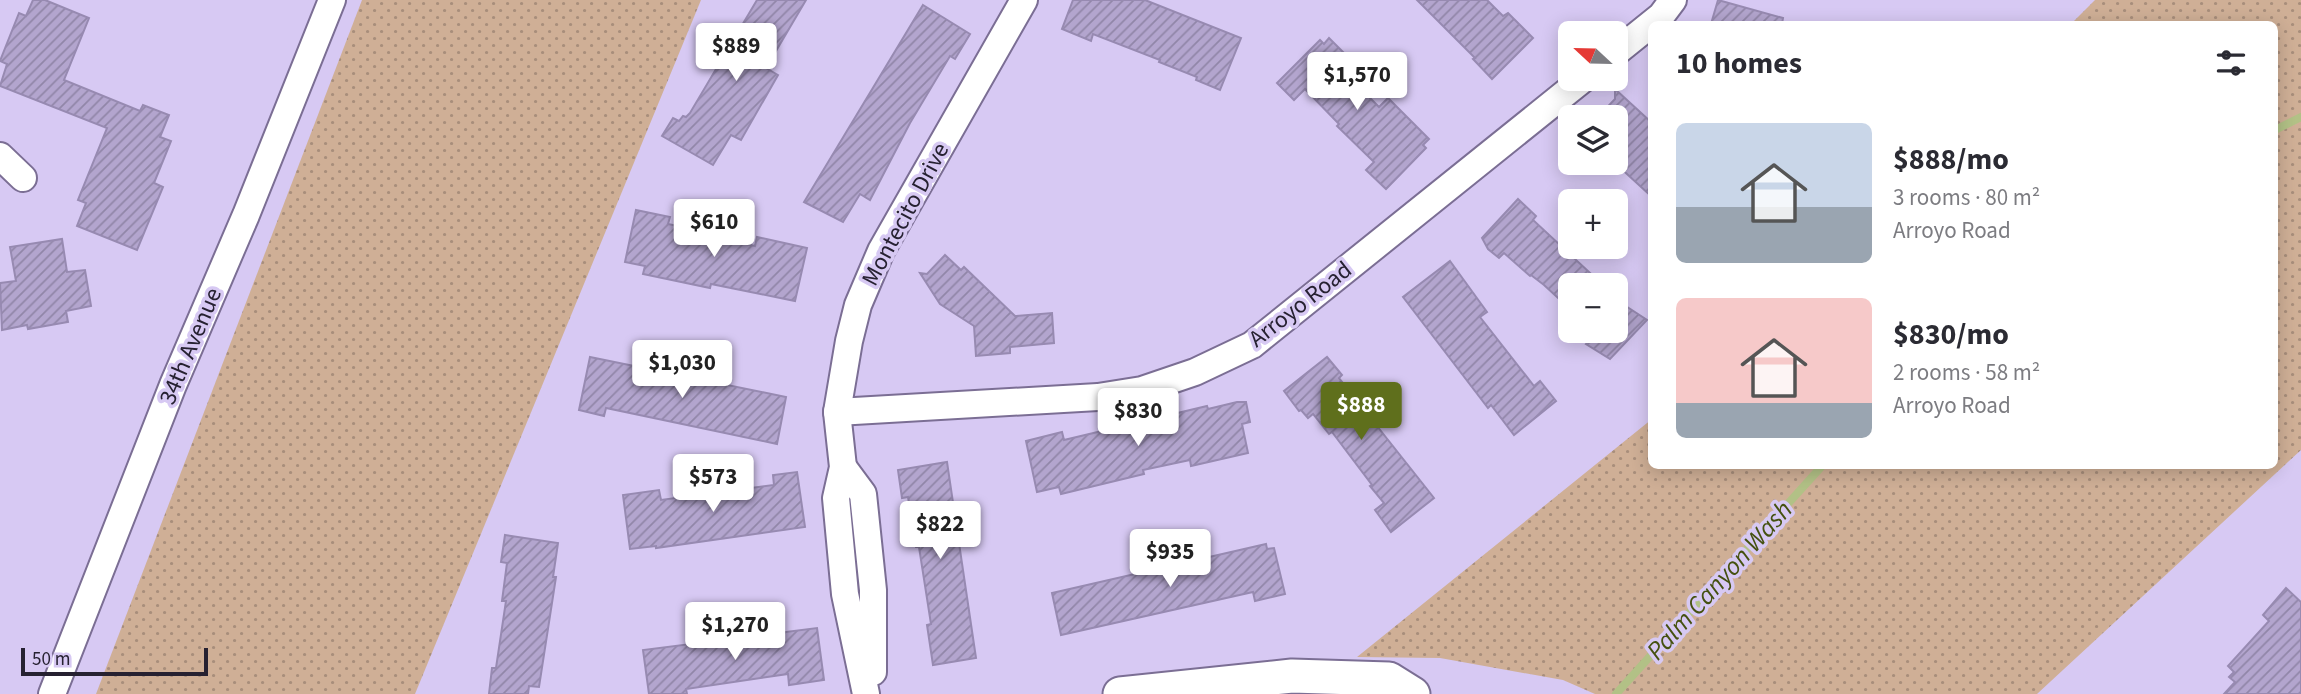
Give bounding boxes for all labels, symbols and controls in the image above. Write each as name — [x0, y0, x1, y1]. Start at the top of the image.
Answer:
north arrow — [1558, 21, 1628, 91]
map controls — [1558, 21, 1628, 343]
pin: $889 — [695, 24, 777, 83]
text: $889 — [712, 29, 760, 62]
text: 10 homes — [1676, 42, 1802, 85]
icon: filters — [2212, 44, 2250, 82]
pin: $1,570 — [1300, 52, 1414, 112]
text: $1,570 — [1323, 58, 1391, 91]
button: layers — [1558, 105, 1628, 175]
street label: Montecito Drive — [853, 136, 958, 292]
text: $888/mo — [1893, 138, 2009, 181]
icon: home — [1732, 151, 1816, 235]
text: 3 rooms · 80 m² — [1893, 181, 2040, 214]
button: + — [1558, 189, 1628, 259]
pin: $610 — [673, 200, 755, 259]
text: $610 — [690, 205, 738, 238]
text: Arroyo Road — [1893, 214, 2011, 247]
street label: Arroyo Road — [1241, 253, 1359, 356]
button: − — [1558, 273, 1628, 343]
street label: 34th Avenue — [150, 282, 231, 410]
text: $830/mo — [1893, 313, 2009, 356]
icon: home — [1732, 326, 1816, 410]
pin: $1,030 — [625, 340, 739, 400]
text: $1,030 — [648, 346, 716, 379]
text: 2 rooms · 58 m² — [1893, 356, 2040, 389]
pin: $888 — [1320, 382, 1402, 442]
pin: $830 — [1097, 388, 1179, 448]
text: $888 — [1337, 388, 1385, 421]
text: Arroyo Road — [1893, 389, 2011, 422]
text: $830 — [1114, 394, 1162, 427]
pin: $573 — [672, 454, 754, 514]
text: $573 — [689, 460, 737, 493]
water label: Palm Canyon Wash — [1638, 492, 1801, 668]
pin: $822 — [899, 502, 981, 561]
text: $822 — [916, 507, 964, 540]
pin: $935 — [1129, 530, 1211, 589]
text: $935 — [1146, 535, 1194, 568]
pin: $1,270 — [678, 602, 792, 662]
text: $1,270 — [701, 608, 769, 641]
scale bar — [21, 645, 208, 677]
text: 50 m — [32, 646, 70, 673]

